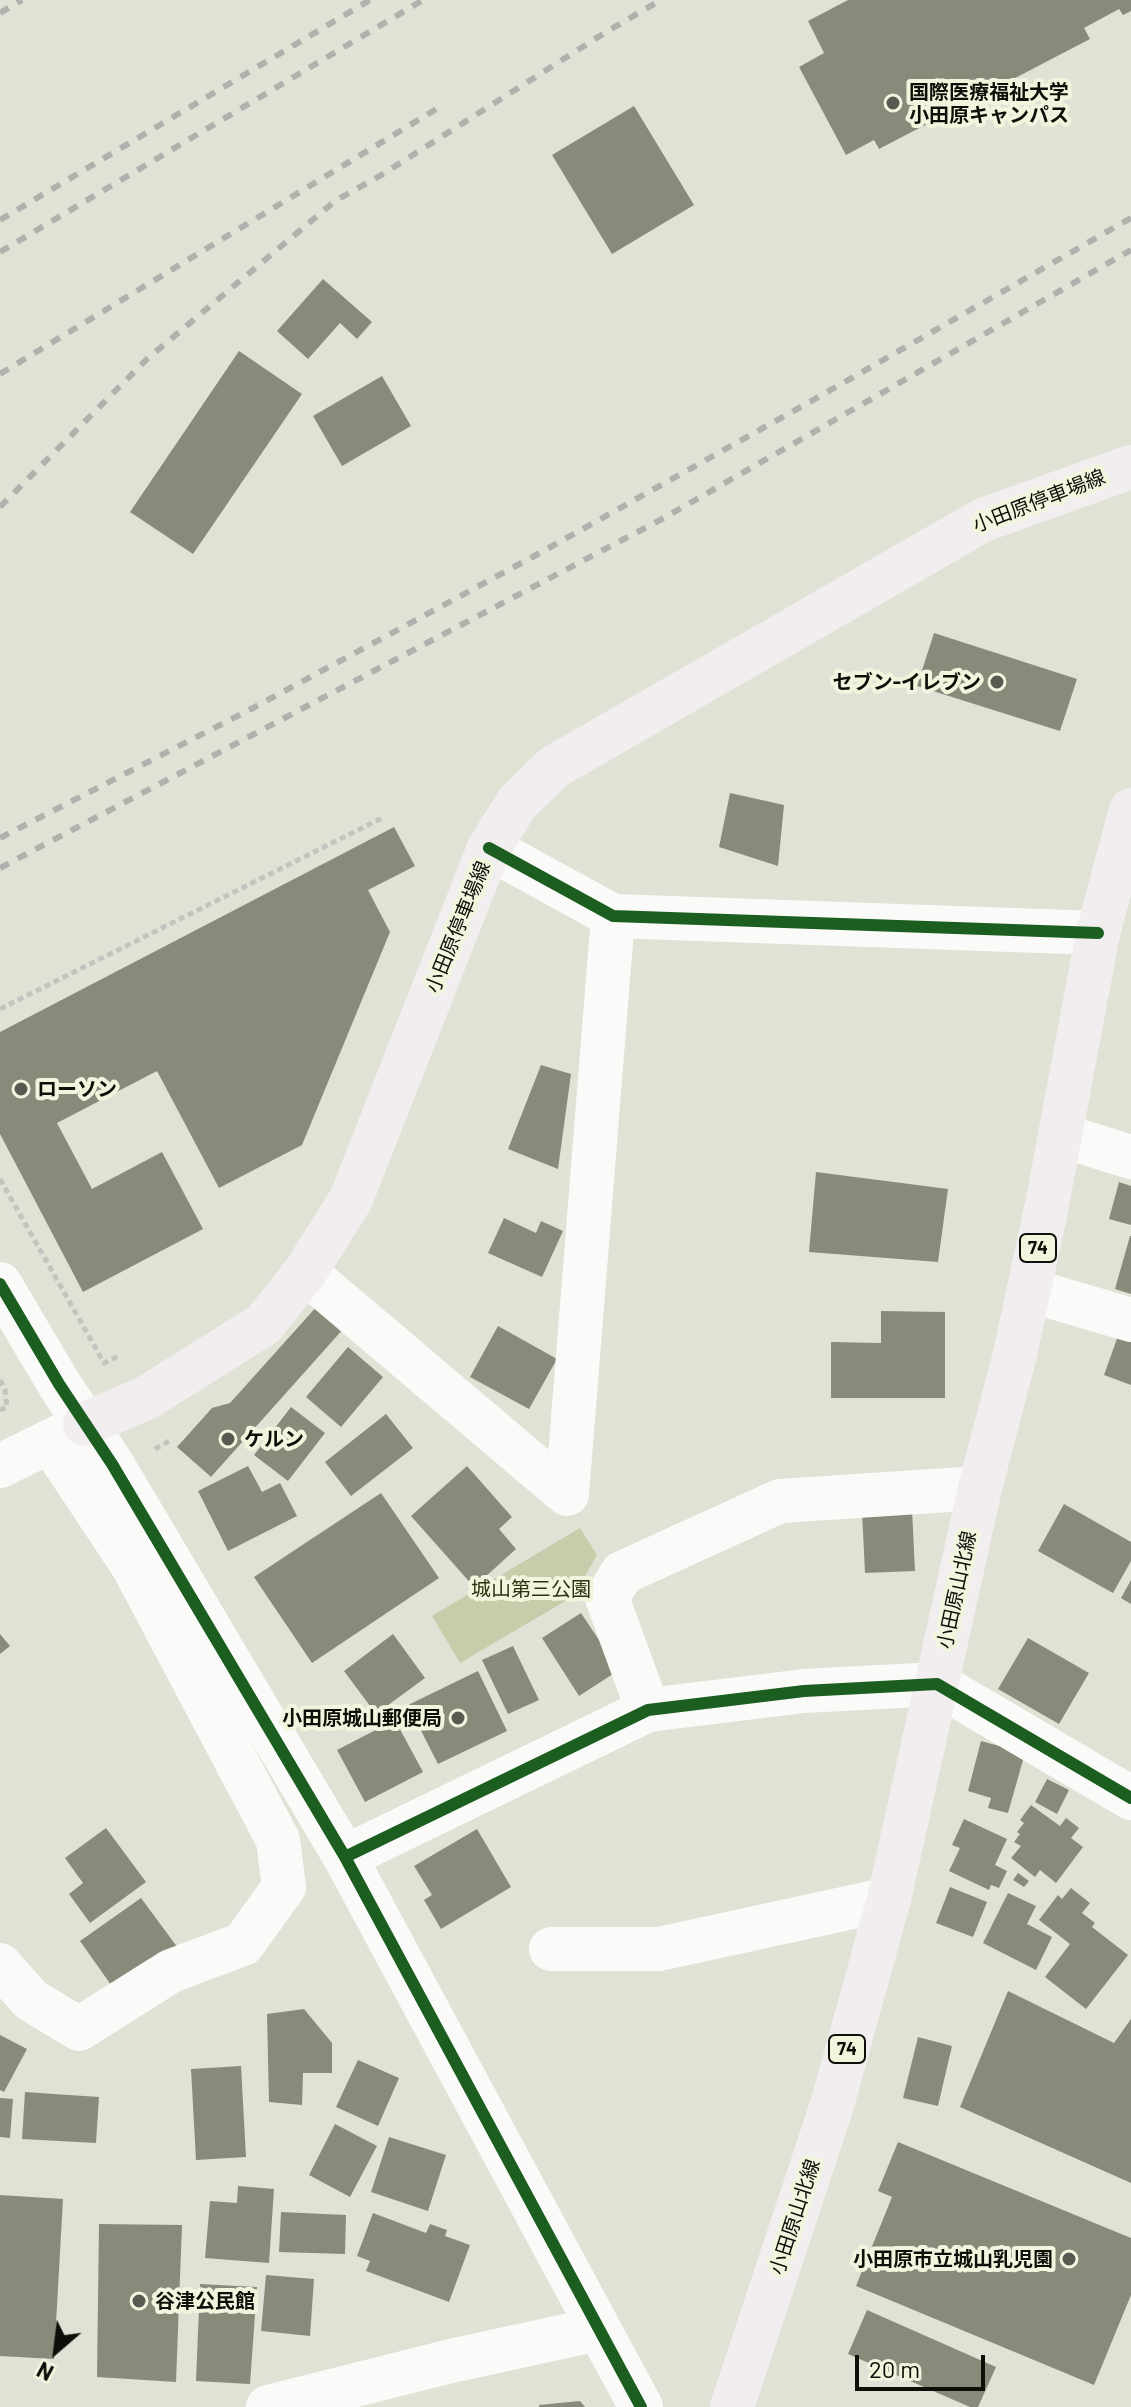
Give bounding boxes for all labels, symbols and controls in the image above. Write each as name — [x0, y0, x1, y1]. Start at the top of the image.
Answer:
place label: 国際医療福祉大学 小田原キャンパス — [909, 80, 1069, 127]
marker: 国際医療福祉大学 小田原キャンパス — [884, 94, 902, 112]
street label: 小田原停車場線 — [969, 465, 1109, 537]
place label: セブン-イレブン — [833, 670, 981, 694]
marker: セブン-イレブン — [988, 673, 1006, 691]
street label: 小田原停車場線 — [421, 858, 495, 996]
place label: ローソン — [37, 1077, 117, 1101]
marker: ローソン — [12, 1080, 30, 1098]
road number: 74 — [1020, 1234, 1056, 1262]
place label: ケルン — [244, 1427, 304, 1451]
marker: ケルン — [219, 1430, 237, 1448]
street label: 小田原山北線 — [933, 1529, 981, 1651]
park label: 城山第三公園 — [471, 1577, 591, 1601]
place label: 小田原城山郵便局 — [282, 1706, 442, 1730]
marker: 小田原城山郵便局 — [449, 1709, 467, 1727]
road number: 74 — [829, 2035, 865, 2063]
street label: 小田原山北線 — [765, 2156, 825, 2278]
place label: 小田原市立城山乳児園 — [853, 2247, 1053, 2271]
marker: 小田原市立城山乳児園 — [1060, 2250, 1078, 2268]
place label: 谷津公民館 — [155, 2289, 255, 2313]
marker: 谷津公民館 — [130, 2292, 148, 2310]
north arrow — [16, 2311, 96, 2391]
scale bar — [859, 2339, 989, 2389]
text: 20 m — [869, 2354, 920, 2383]
text: N — [32, 2357, 57, 2387]

